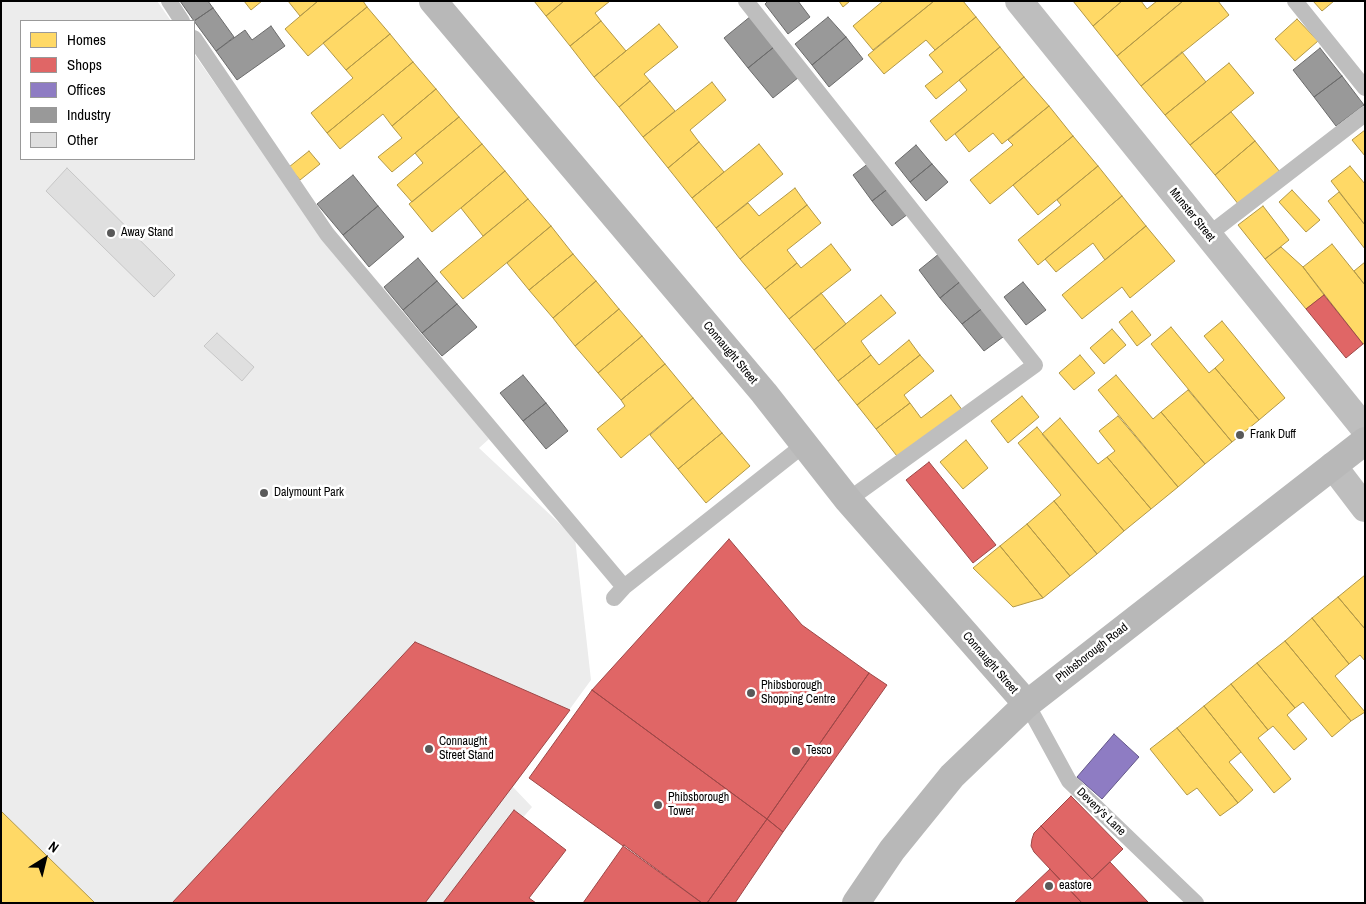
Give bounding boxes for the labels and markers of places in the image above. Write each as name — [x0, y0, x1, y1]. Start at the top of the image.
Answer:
place label: Away Stand — [121, 226, 173, 240]
marker: Away Stand — [105, 227, 117, 239]
place label: Frank Duff — [1250, 428, 1296, 442]
marker: Frank Duff — [1234, 429, 1246, 441]
place label: Dalymount Park — [274, 486, 344, 500]
marker: Dalymount Park — [258, 487, 270, 499]
place label: Phibsborough Shopping Centre — [761, 679, 835, 707]
marker: Phibsborough Shopping Centre — [745, 687, 757, 699]
place label: Connaught Street Stand — [439, 735, 494, 763]
marker: Connaught Street Stand — [423, 743, 435, 755]
place label: Tesco — [806, 744, 832, 758]
marker: Tesco — [790, 745, 802, 757]
place label: Phibsborough Tower — [668, 791, 729, 819]
marker: Phibsborough Tower — [652, 799, 664, 811]
place label: eastore — [1059, 879, 1092, 893]
marker: eastore — [1043, 880, 1055, 892]

